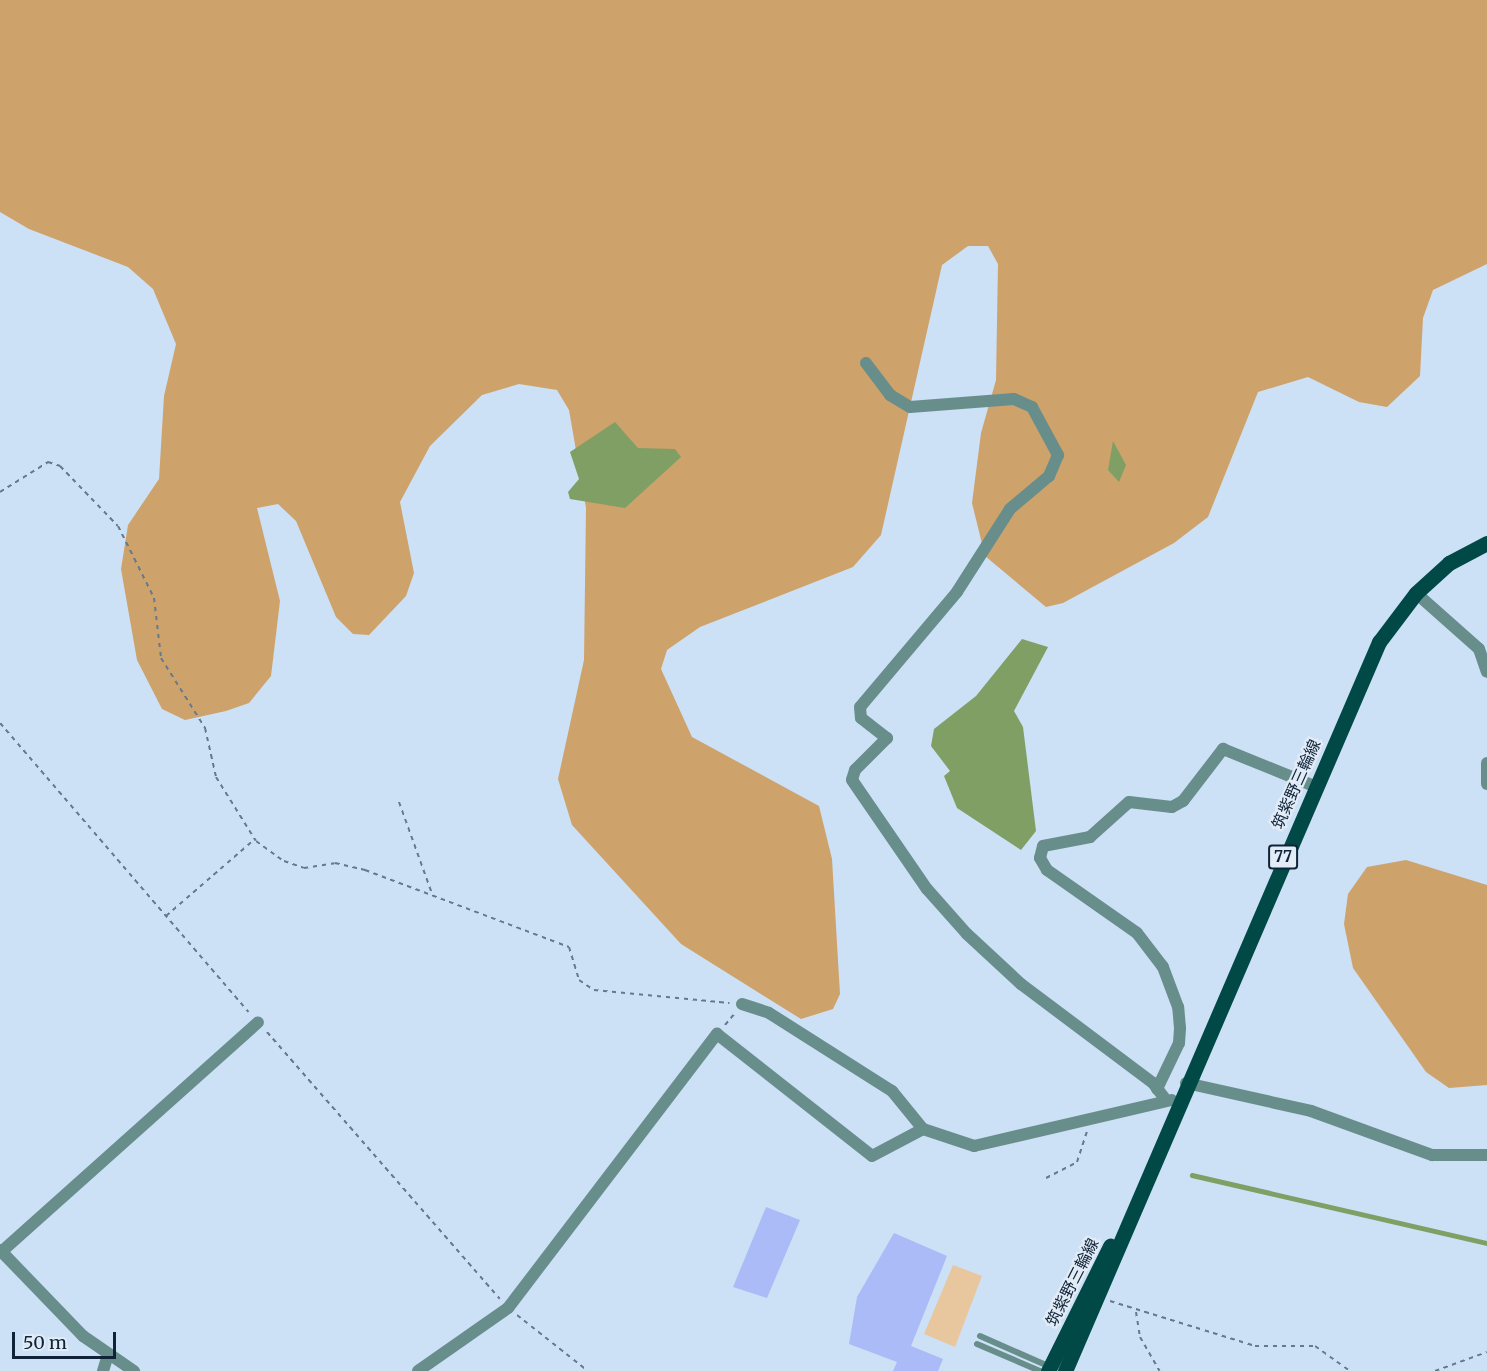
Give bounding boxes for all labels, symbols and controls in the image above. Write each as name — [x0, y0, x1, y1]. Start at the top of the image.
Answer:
street label: 筑紫野三輪線 — [1268, 736, 1324, 832]
road number: 77 — [1268, 845, 1298, 869]
street label: 筑紫野三輪線 — [1042, 1235, 1102, 1329]
scale bar — [15, 1320, 118, 1358]
text: 50 m — [23, 1331, 67, 1354]

